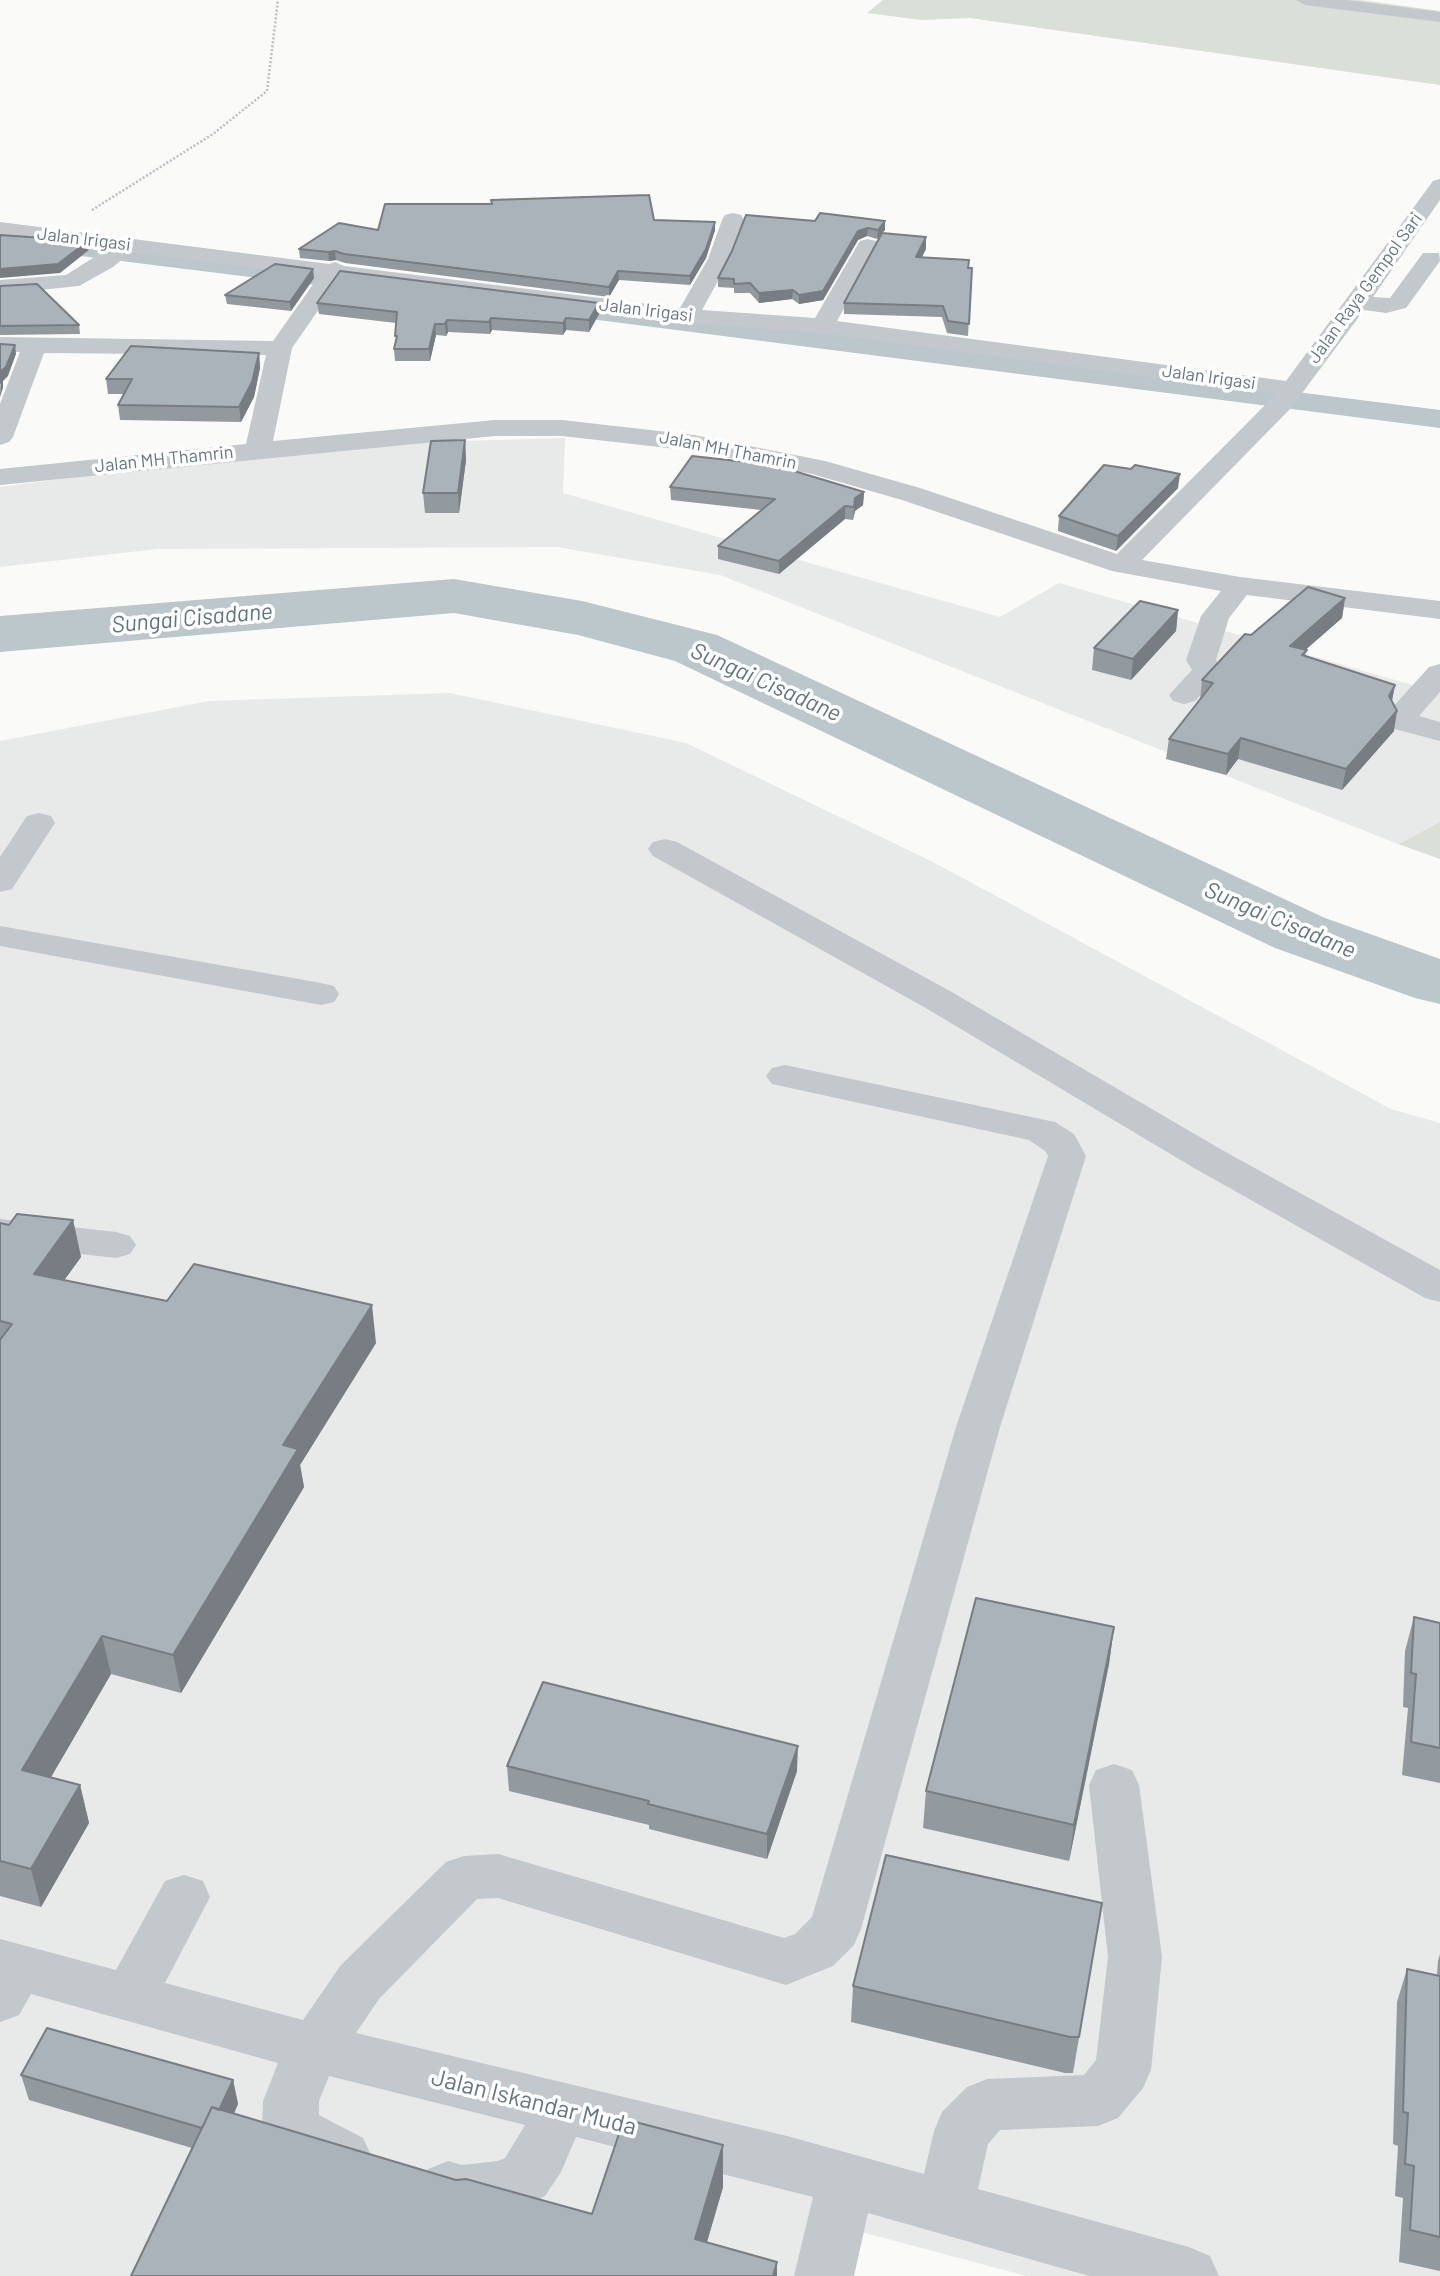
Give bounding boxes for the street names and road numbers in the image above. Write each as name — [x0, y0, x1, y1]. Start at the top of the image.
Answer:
street label: Jalan Raya Gempol Sari — [1303, 208, 1427, 368]
street label: Jalan Irigasi — [36, 223, 132, 255]
street label: Jalan Irigasi — [598, 294, 694, 326]
street label: Jalan Irigasi — [1161, 360, 1257, 394]
street label: Jalan MH Thamrin — [658, 426, 798, 474]
street label: Jalan MH Thamrin — [94, 441, 234, 477]
street label: Jalan Iskandar Muda — [428, 2063, 640, 2141]

